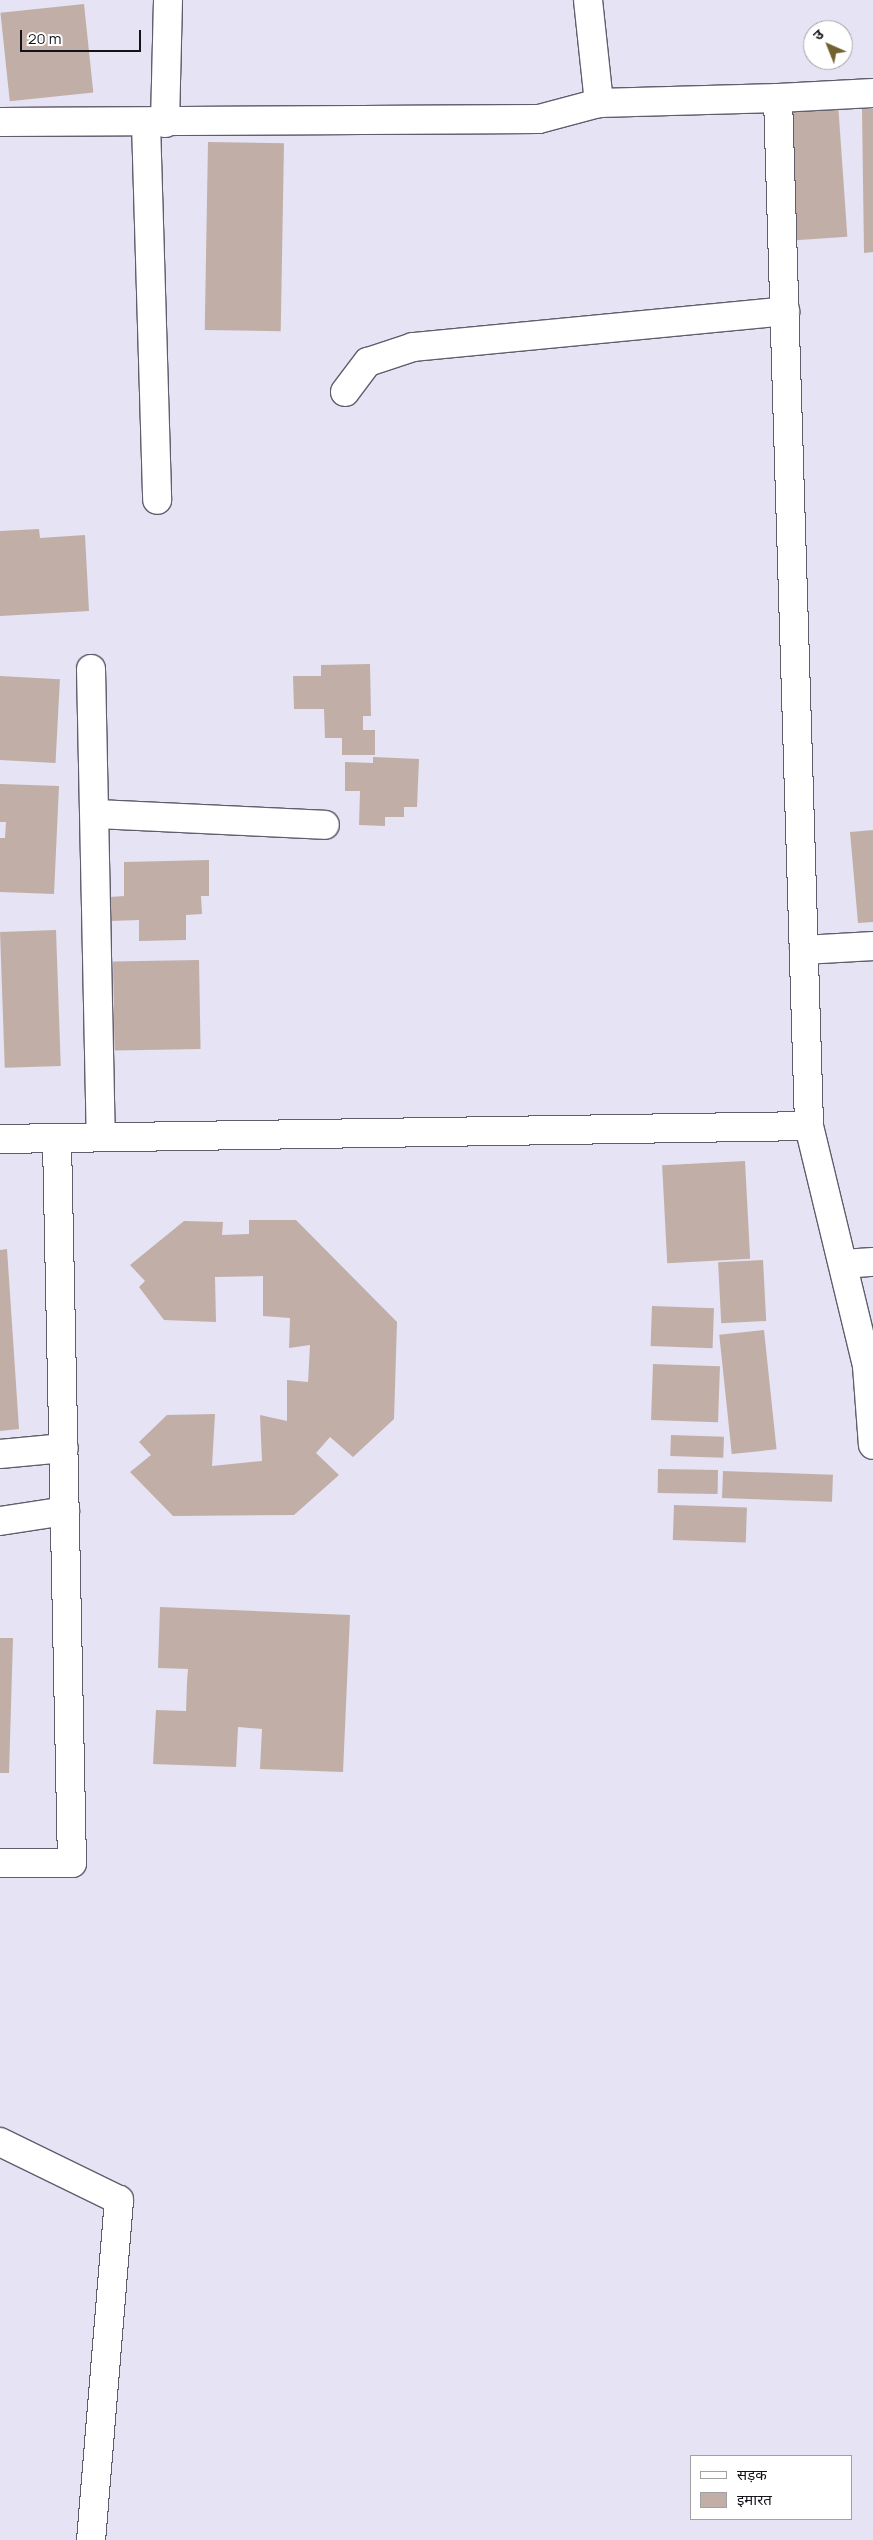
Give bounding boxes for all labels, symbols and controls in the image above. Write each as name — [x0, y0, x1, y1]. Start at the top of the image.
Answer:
scale bar — [22, 20, 144, 52]
north arrow — [803, 20, 853, 70]
text: उ — [808, 25, 827, 44]
text: 20 m — [28, 28, 61, 49]
legend — [690, 2455, 853, 2520]
text: सड़क — [737, 2464, 767, 2485]
text: इमारत — [737, 2489, 772, 2510]

